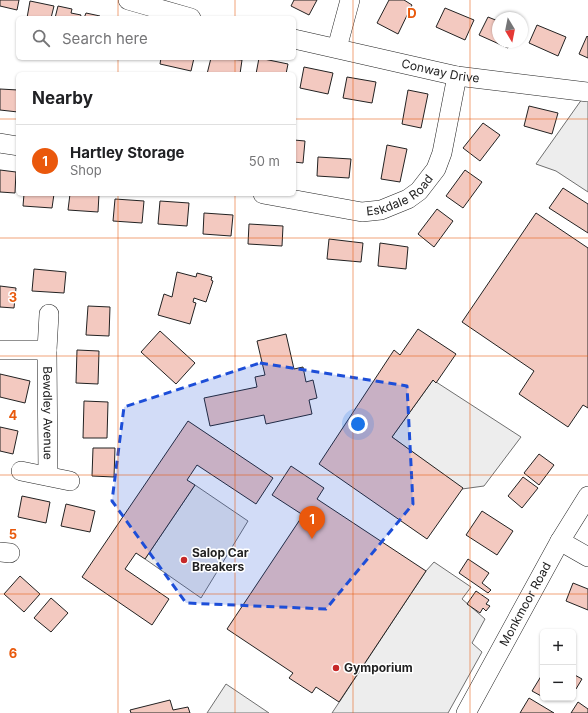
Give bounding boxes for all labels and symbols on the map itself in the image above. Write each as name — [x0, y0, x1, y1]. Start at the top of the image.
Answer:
text: D — [407, 5, 417, 21]
north arrow — [492, 12, 528, 48]
street label: Conway Drive — [400, 56, 480, 86]
street label: Eskdale Road — [365, 171, 436, 219]
text: 3 — [9, 289, 17, 305]
street label: Bewdley Avenue — [40, 366, 56, 460]
text: 4 — [9, 407, 18, 423]
your location — [348, 414, 368, 434]
pin: 1 — [299, 506, 325, 539]
text: 5 — [9, 526, 17, 542]
place label: Salop Car Breakers — [192, 545, 249, 574]
marker: Salop Car Breakers — [179, 555, 189, 565]
street label: Monkmoor Road — [496, 559, 554, 649]
text: 6 — [9, 645, 17, 661]
place label: Gymporium — [344, 660, 413, 675]
marker: Gymporium — [331, 663, 341, 673]

